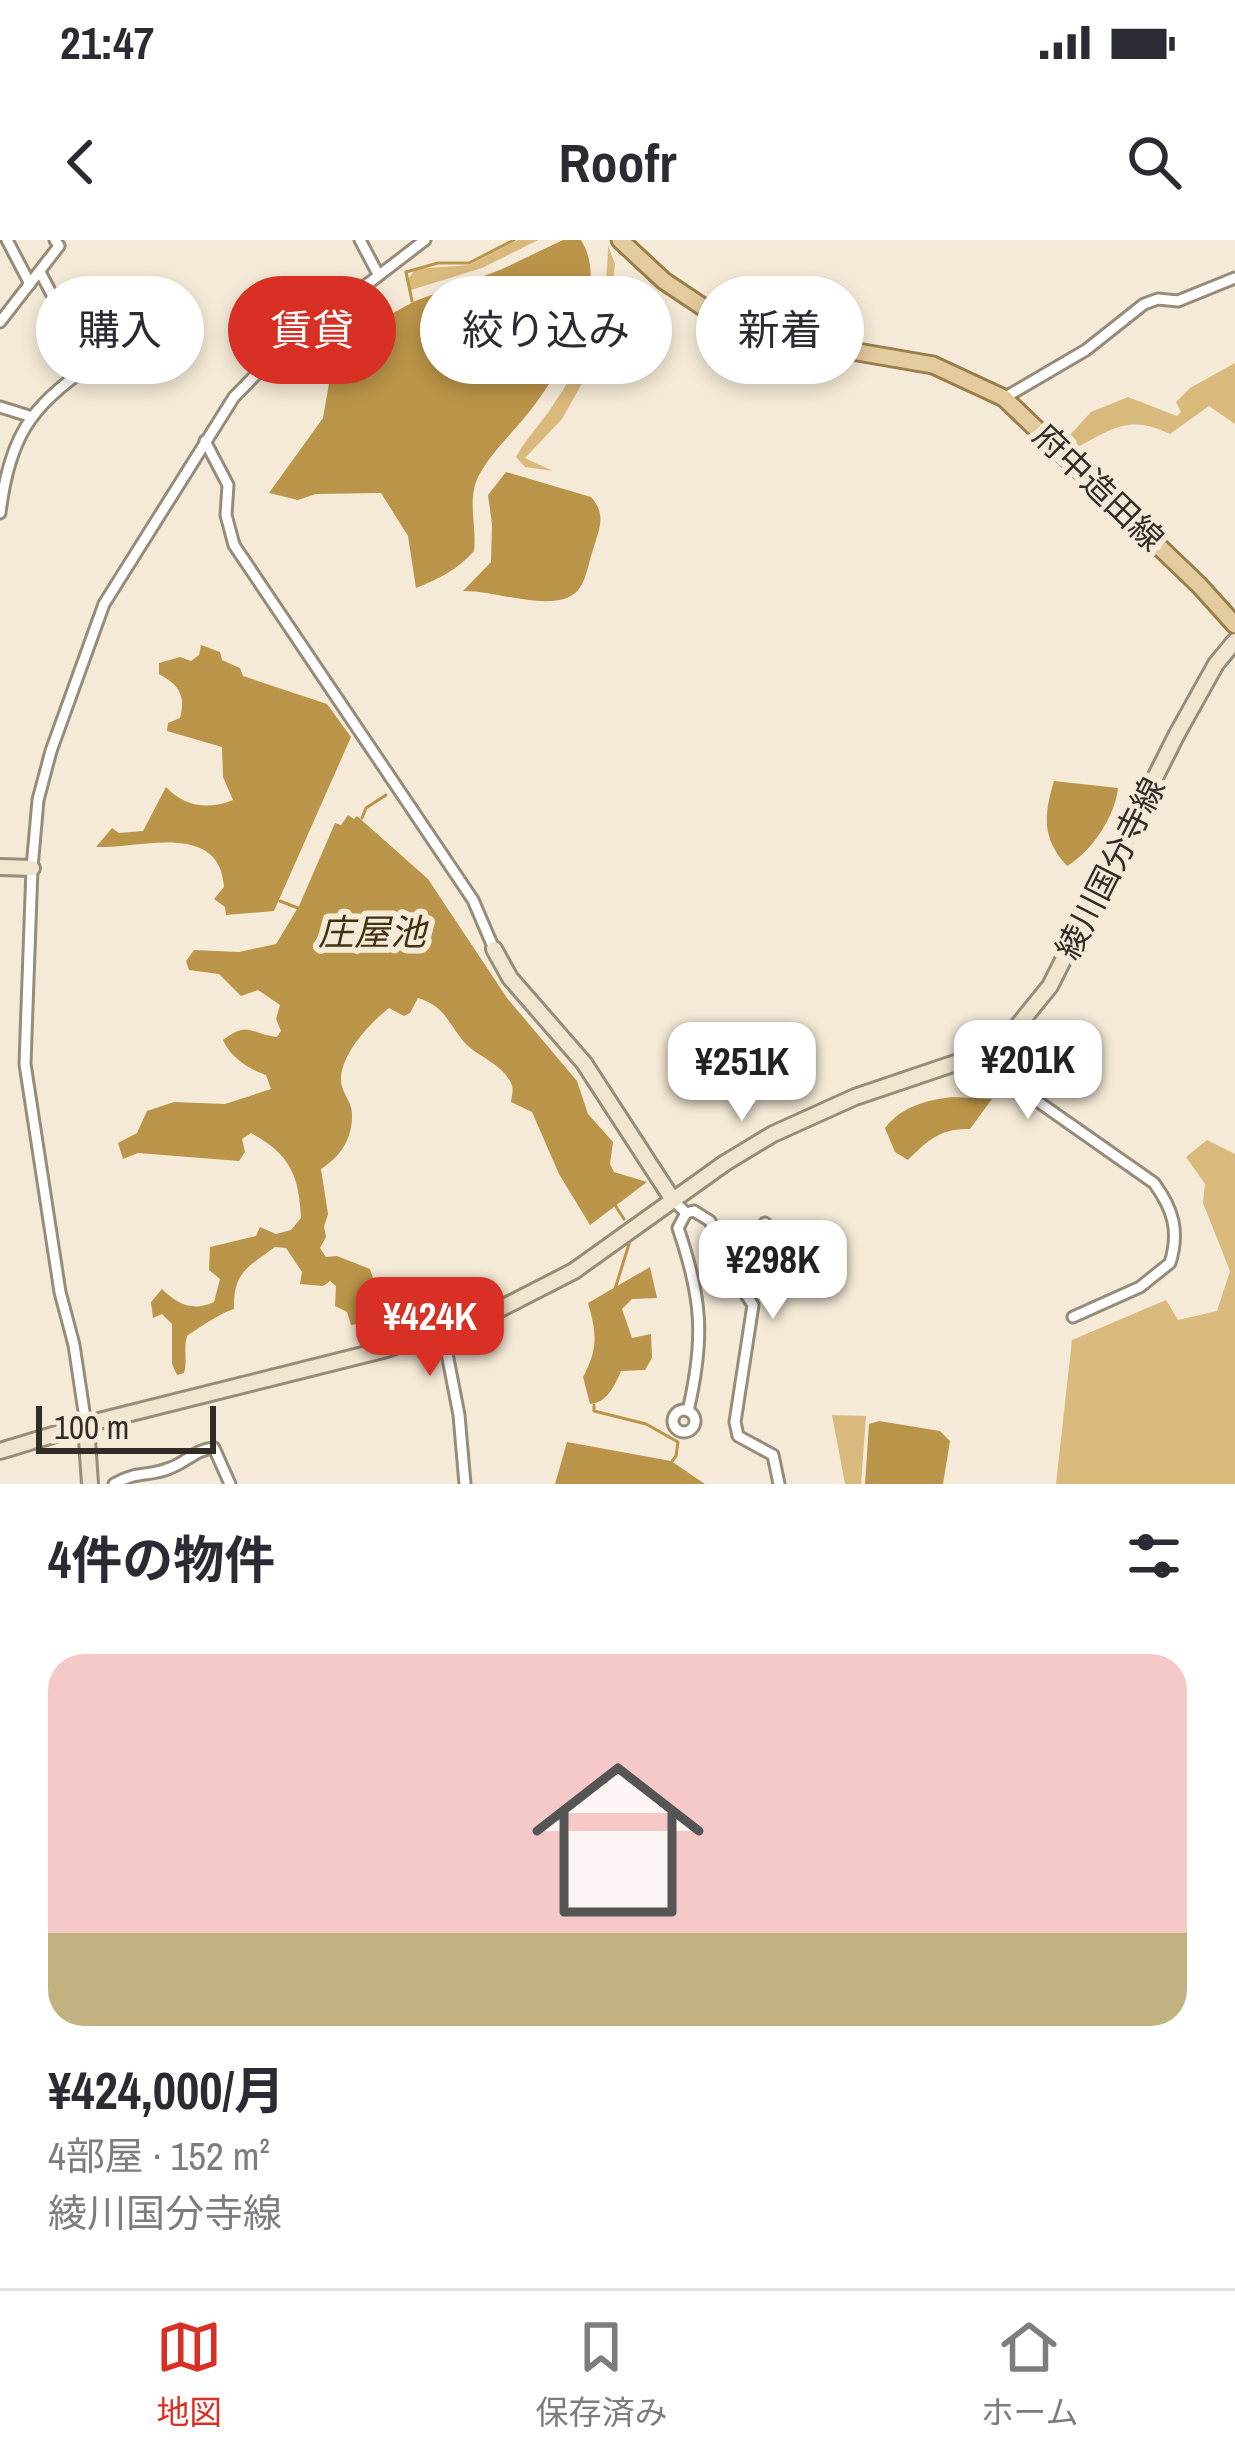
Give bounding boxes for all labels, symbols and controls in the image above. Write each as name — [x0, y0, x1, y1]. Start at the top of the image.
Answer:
text: 21:47 — [60, 12, 154, 73]
text: Roofr — [558, 126, 677, 199]
icon: back — [48, 129, 114, 195]
icon: search — [1121, 129, 1187, 195]
chip: 購入 — [36, 276, 204, 384]
chip: 賃貸 — [228, 276, 396, 384]
chip: 絞り込み — [420, 276, 672, 384]
chip: 新着 — [696, 276, 864, 384]
street label: 府中造田線 — [1024, 414, 1174, 560]
street label: 綾川国分寺線 — [1045, 770, 1175, 966]
water label: 庄屋池 — [318, 908, 429, 956]
pin: ¥201K — [944, 1020, 1112, 1122]
pin: ¥251K — [658, 1022, 826, 1124]
text: ¥201K — [981, 1033, 1075, 1085]
text: ¥251K — [695, 1035, 789, 1087]
pin: ¥298K — [689, 1220, 857, 1322]
text: ¥298K — [726, 1233, 820, 1285]
pin: ¥424K — [346, 1277, 514, 1379]
text: ¥424K — [383, 1290, 477, 1342]
scale bar — [36, 1400, 216, 1453]
text: 100 m — [54, 1405, 129, 1449]
icon: filters — [1121, 1523, 1187, 1589]
text: 4件の物件 — [48, 1525, 275, 1594]
icon: home — [510, 1732, 726, 1948]
text: ¥424,000/月 — [48, 2056, 285, 2125]
text: 4部屋 · 152 m² — [48, 2130, 270, 2182]
text: 綾川国分寺線 — [48, 2187, 282, 2239]
tab: 地図 — [156, 2314, 222, 2434]
tab: 保存済み — [535, 2314, 667, 2434]
tab: ホーム — [980, 2314, 1078, 2434]

